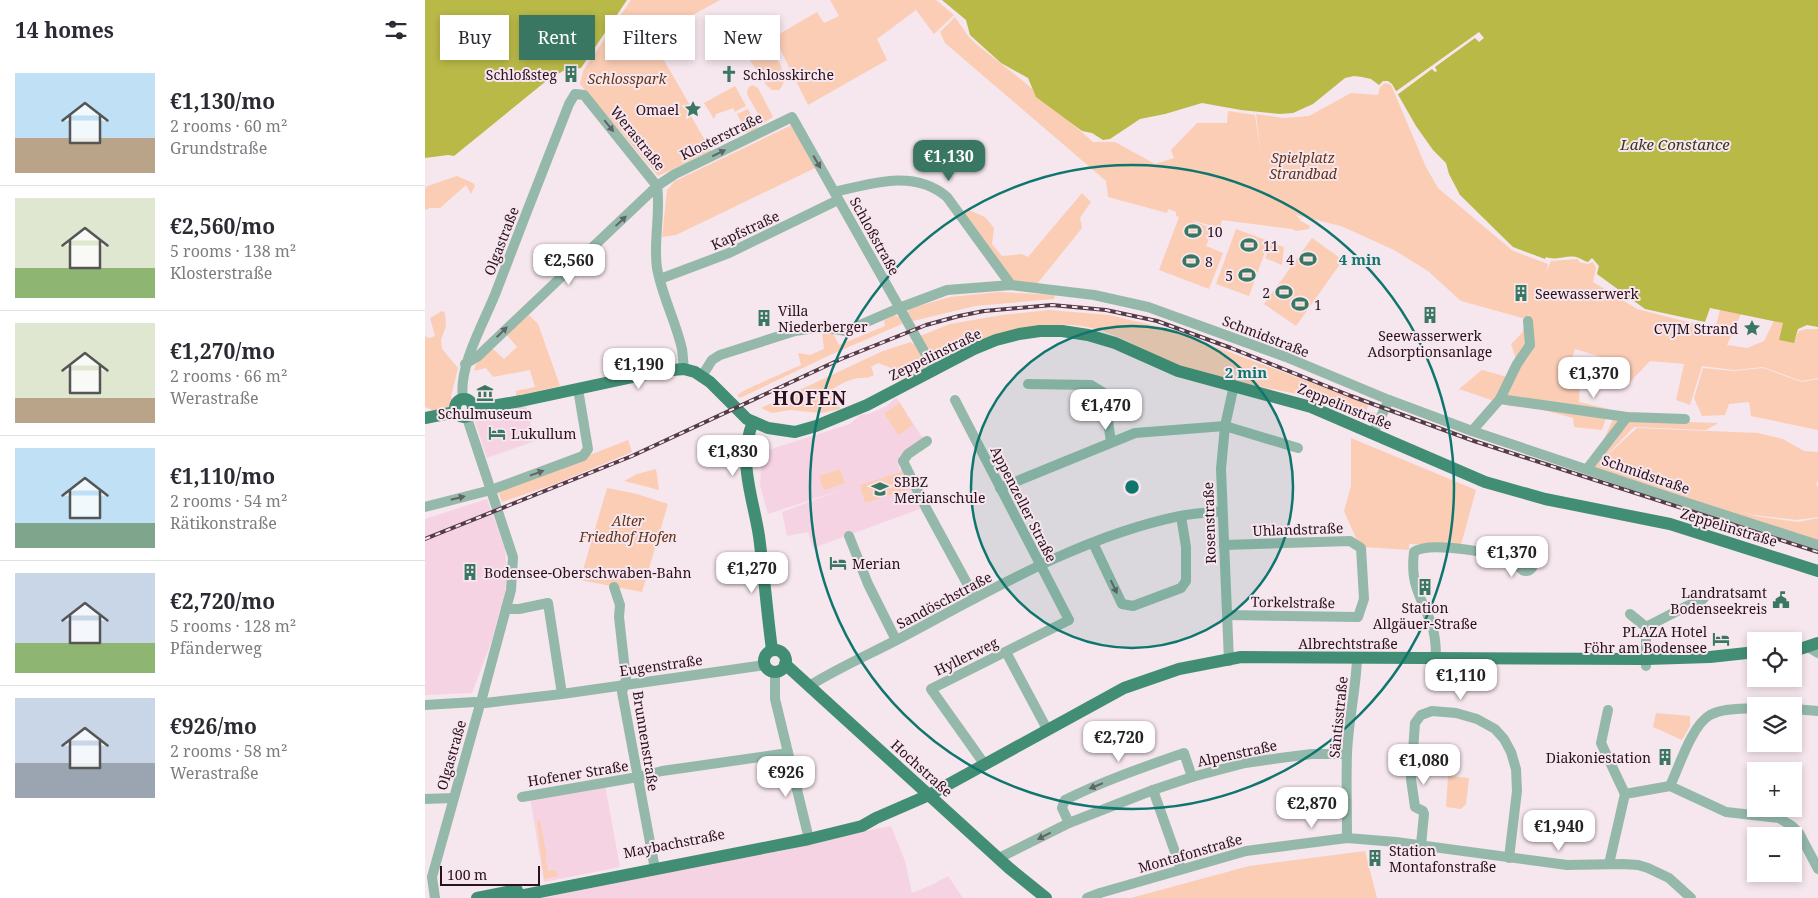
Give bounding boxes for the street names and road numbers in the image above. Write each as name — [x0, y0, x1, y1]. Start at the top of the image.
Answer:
street label: Werastraße — [606, 102, 670, 174]
street label: Klosterstraße — [677, 108, 765, 164]
street label: Schloßstraße — [846, 193, 904, 279]
street label: Olgastraße — [479, 204, 523, 278]
street label: Kapfstraße — [708, 206, 782, 254]
street label: Schmidstraße — [1220, 311, 1312, 361]
street label: Zeppelinstraße — [886, 323, 984, 385]
street label: Zeppelinstraße — [1295, 378, 1395, 434]
street label: Appenzeller Straße — [986, 443, 1062, 565]
street label: Schmidstraße — [1600, 450, 1692, 498]
street label: Rosenstraße — [1198, 482, 1220, 564]
street label: Zeppelinstraße — [1678, 503, 1780, 551]
street label: Uhlandstraße — [1252, 518, 1344, 540]
street label: Sandöschstraße — [893, 567, 995, 633]
street label: Torkelstraße — [1251, 592, 1335, 612]
street label: Hyllerweg — [931, 632, 1002, 680]
street label: Albrechtstraße — [1298, 634, 1398, 653]
street label: Eugenstraße — [618, 650, 704, 680]
street label: Säntisstraße — [1324, 675, 1352, 759]
street label: Brunnenstraße — [629, 690, 663, 792]
street label: Olgastraße — [432, 718, 470, 792]
street label: Hochstraße — [887, 735, 957, 801]
street label: Alpenstraße — [1195, 735, 1279, 771]
street label: Hofener Straße — [526, 756, 630, 790]
street label: Maybachstraße — [622, 824, 726, 862]
street label: Montafonstraße — [1136, 829, 1244, 877]

